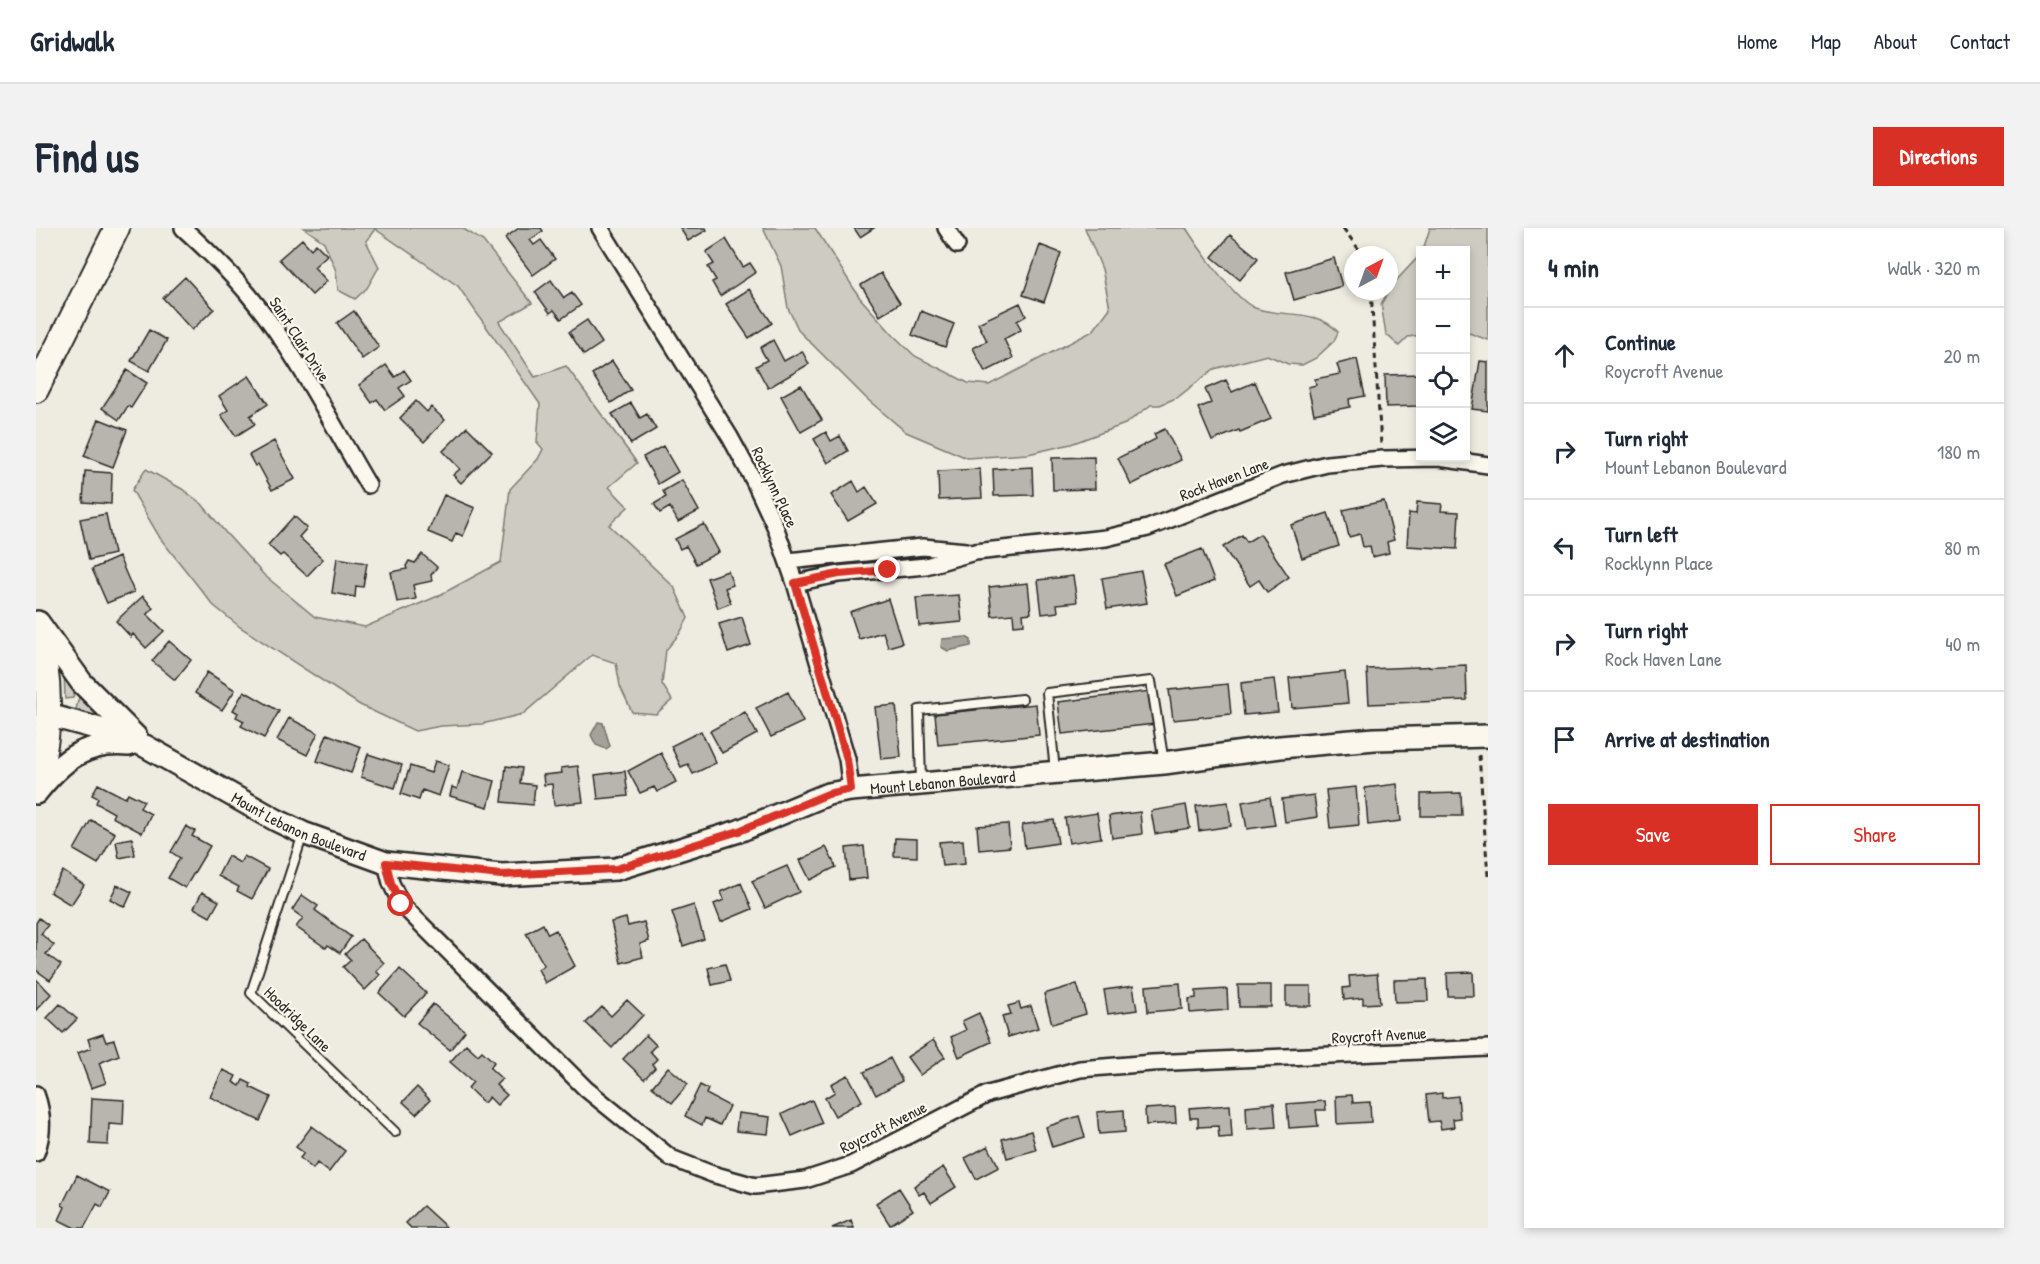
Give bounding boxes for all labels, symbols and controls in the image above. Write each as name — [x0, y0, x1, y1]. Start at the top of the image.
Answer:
text: Gridwalk — [30, 22, 114, 60]
text: Home — [1737, 27, 1778, 56]
text: Map — [1811, 27, 1841, 56]
text: About — [1874, 27, 1917, 56]
text: Contact — [1950, 27, 2010, 56]
button: Directions — [1873, 127, 2004, 186]
text: Find us — [36, 128, 139, 185]
north arrow — [1344, 246, 1398, 300]
map controls — [1416, 246, 1470, 462]
button: + — [1416, 246, 1470, 300]
text: 4 min — [1548, 250, 1599, 285]
text: Walk · 320 m — [1888, 254, 1980, 281]
street label: Saint Clair Drive — [265, 293, 336, 386]
button: − — [1416, 300, 1470, 354]
text: Continue — [1605, 327, 1676, 357]
icon: ahead — [1548, 339, 1581, 372]
text: 20 m — [1943, 342, 1980, 369]
button: locate — [1416, 354, 1470, 408]
text: Roycroft Avenue — [1605, 357, 1724, 384]
button: layers — [1416, 408, 1470, 462]
text: Turn right — [1605, 423, 1688, 453]
icon: right — [1548, 435, 1581, 468]
text: 180 m — [1937, 438, 1980, 465]
street label: Rocklynn Place — [747, 443, 804, 531]
street label: Rock Haven Lane — [1176, 452, 1272, 506]
text: Mount Lebanon Boulevard — [1605, 453, 1787, 480]
text: Turn left — [1605, 519, 1678, 549]
icon: left — [1548, 531, 1581, 564]
text: 80 m — [1944, 534, 1980, 561]
text: Rocklynn Place — [1605, 549, 1713, 576]
route end — [874, 556, 900, 582]
text: Turn right — [1605, 615, 1688, 645]
icon: right — [1548, 627, 1581, 660]
text: 40 m — [1945, 630, 1980, 657]
text: Rock Haven Lane — [1605, 645, 1722, 672]
icon: arrive — [1548, 723, 1581, 756]
text: Arrive at destination — [1605, 724, 1770, 754]
street label: Mount Lebanon Boulevard — [869, 765, 1016, 799]
street label: Mount Lebanon Boulevard — [228, 786, 369, 866]
button: Save — [1548, 804, 1758, 865]
button: Share — [1770, 804, 1980, 865]
route start — [387, 890, 413, 916]
street label: Hoodridge Lane — [260, 981, 337, 1057]
street label: Roycroft Avenue — [1331, 1022, 1428, 1048]
street label: Roycroft Avenue — [836, 1095, 931, 1158]

